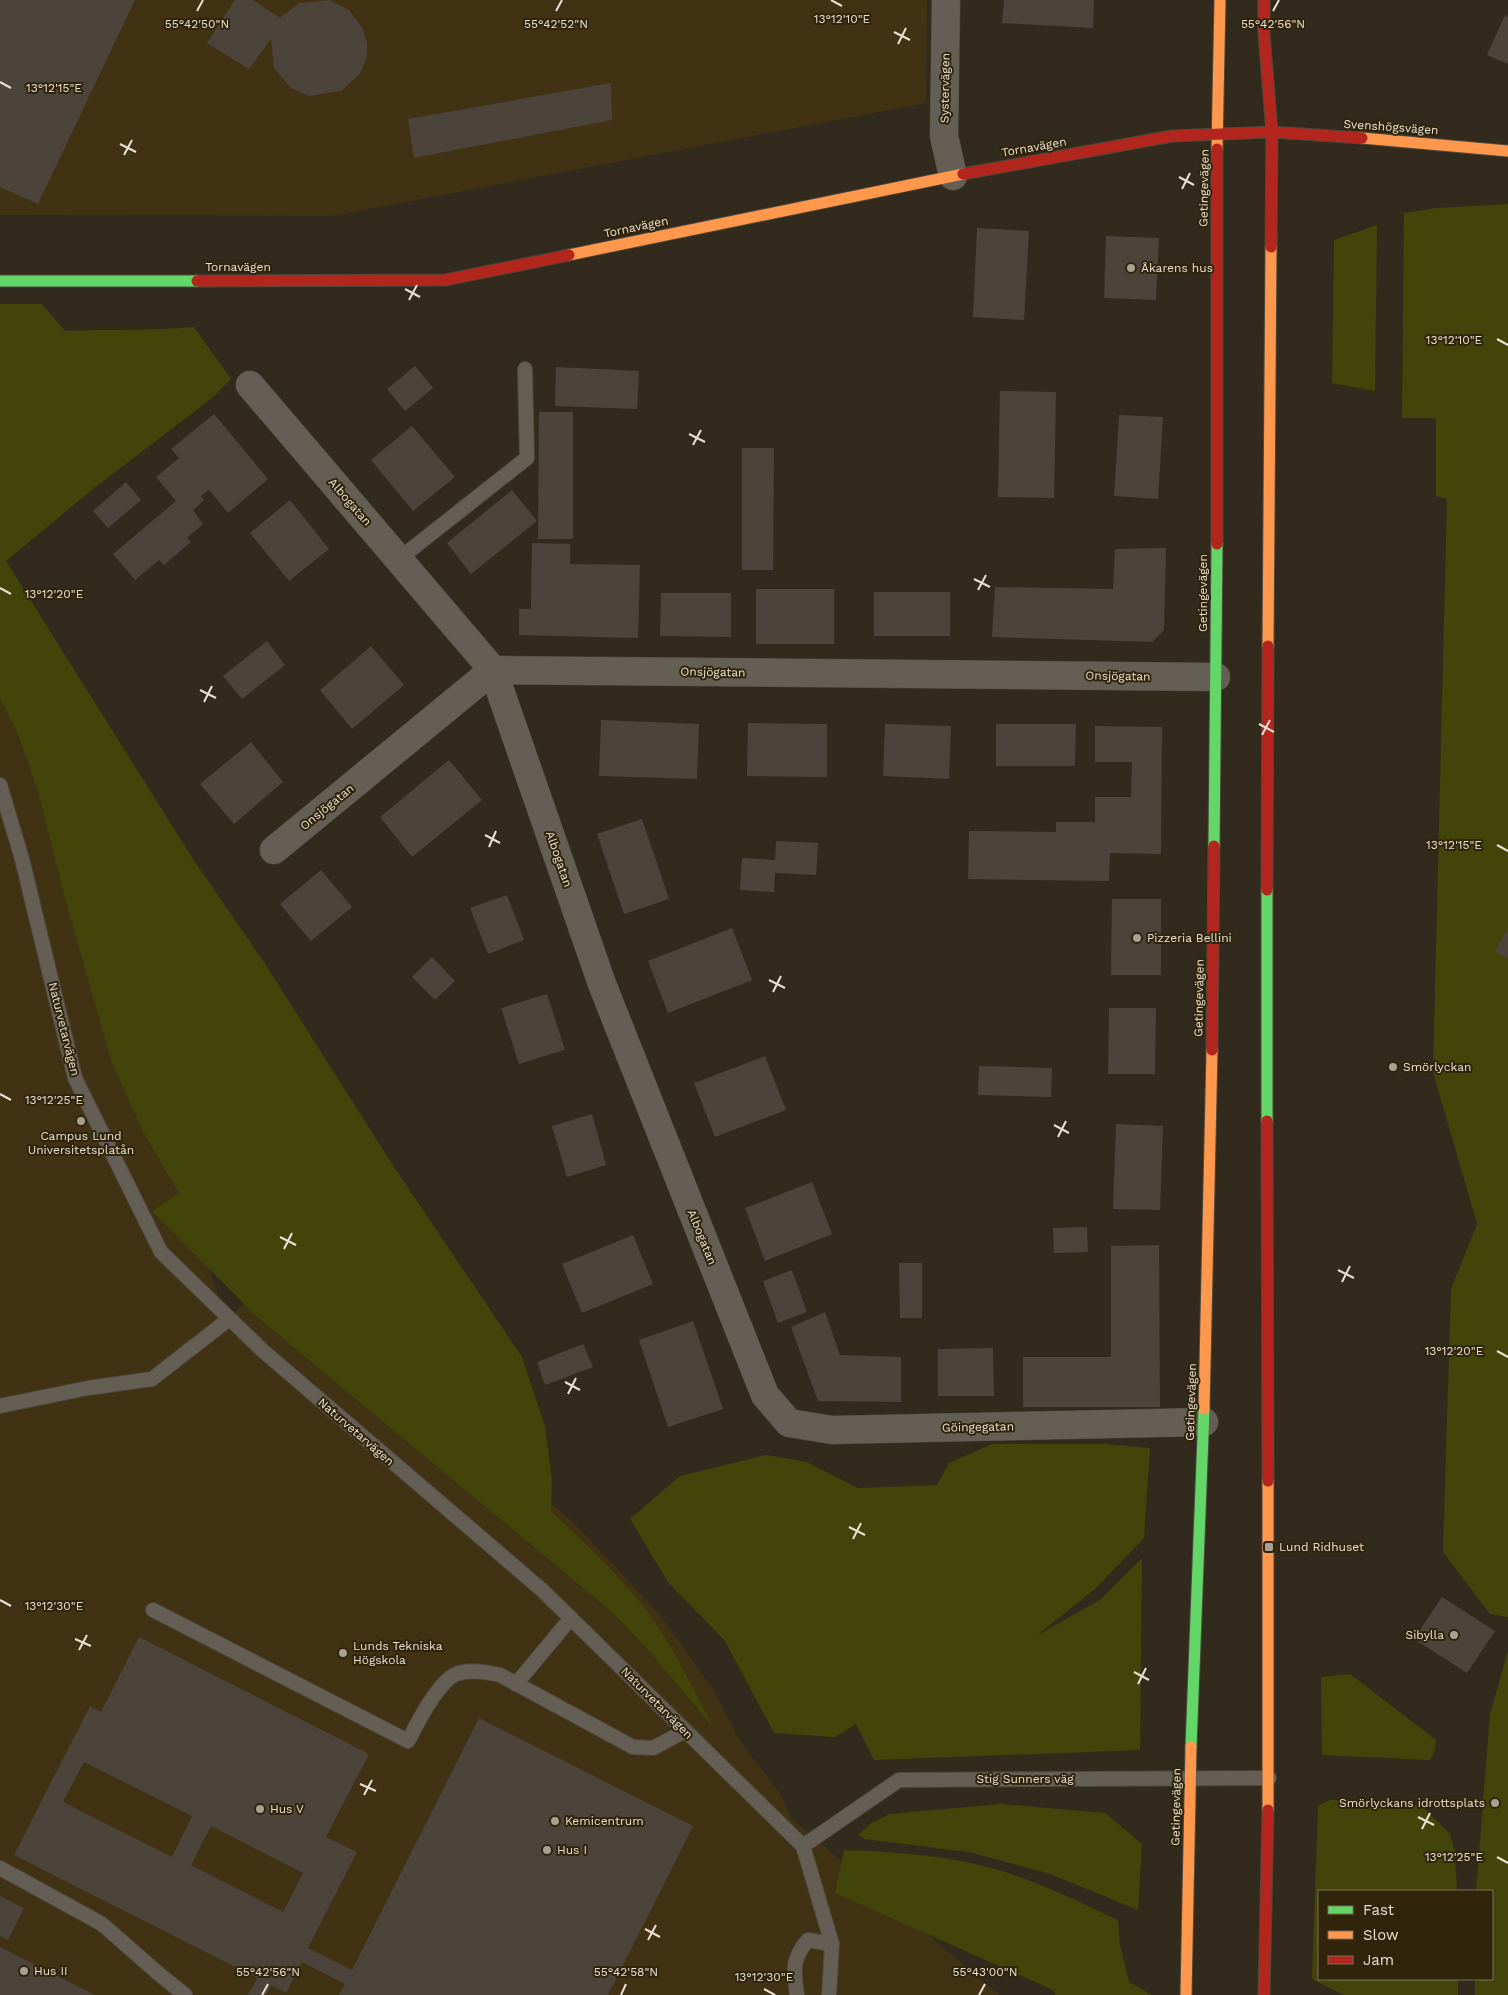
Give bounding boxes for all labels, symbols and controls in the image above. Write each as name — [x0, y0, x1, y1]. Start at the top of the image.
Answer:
text: 13°12'10"E — [814, 12, 870, 26]
text: 55°42'50"N — [165, 17, 229, 31]
text: 55°42'52"N — [524, 17, 588, 31]
text: 55°42'56"N — [1241, 17, 1305, 31]
street label: Systervägen — [937, 53, 953, 123]
text: 13°12'15"E — [26, 81, 82, 95]
street label: Svenshögsvägen — [1343, 117, 1439, 137]
street label: Tornavägen — [1000, 134, 1068, 160]
street label: Getingevägen — [1196, 149, 1212, 227]
street label: Tornavägen — [602, 213, 670, 241]
street label: Tornavägen — [205, 260, 271, 274]
place label: Åkarens hus — [1141, 261, 1213, 275]
marker: Åkarens hus — [1125, 262, 1137, 274]
text: 13°12'10"E — [1426, 333, 1482, 347]
street label: Albogatan — [326, 475, 374, 529]
street label: Getingevägen — [1196, 554, 1210, 632]
text: 13°12'20"E — [25, 587, 84, 601]
street label: Onsjögatan — [680, 664, 746, 680]
street label: Onsjögatan — [1085, 668, 1151, 684]
street label: Onsjögatan — [297, 781, 357, 833]
street label: Albogatan — [543, 829, 575, 889]
text: 13°12'15"E — [1426, 838, 1482, 852]
place label: Pizzeria Bellini — [1147, 931, 1232, 945]
marker: Pizzeria Bellini — [1131, 932, 1143, 944]
street label: Getingevägen — [1191, 959, 1207, 1037]
street label: Naturvetarvägen — [46, 981, 82, 1077]
place label: Smörlyckan — [1403, 1060, 1471, 1074]
marker: Smörlyckan — [1387, 1061, 1399, 1073]
text: 13°12'25"E — [25, 1093, 83, 1107]
marker: Campus Lund Universitetsplatån — [75, 1115, 87, 1127]
place label: Campus Lund Universitetsplatån — [28, 1129, 134, 1157]
street label: Albogatan — [685, 1207, 719, 1267]
text: 13°12'20"E — [1425, 1344, 1484, 1358]
street label: Getingevägen — [1183, 1363, 1199, 1441]
street label: Naturvetarvägen — [315, 1395, 397, 1469]
street label: Göingegatan — [942, 1419, 1014, 1435]
place label: Lund Ridhuset — [1279, 1540, 1364, 1554]
marker: Lund Ridhuset — [1263, 1541, 1275, 1553]
text: 13°12'30"E — [25, 1599, 84, 1613]
place label: Sibylla — [1406, 1628, 1444, 1642]
marker: Sibylla — [1448, 1629, 1460, 1641]
place label: Lunds Tekniska Högskola — [353, 1639, 443, 1667]
marker: Lunds Tekniska Högskola — [337, 1647, 349, 1659]
street label: Naturvetarvägen — [618, 1664, 696, 1742]
street label: Getingevägen — [1168, 1768, 1184, 1846]
street label: Stig Sunners väg — [976, 1772, 1074, 1786]
place label: Smörlyckans idrottsplats — [1339, 1796, 1485, 1810]
marker: Smörlyckans idrottsplats — [1489, 1797, 1501, 1809]
place label: Hus V — [270, 1802, 304, 1816]
marker: Hus V — [254, 1803, 266, 1815]
place label: Kemicentrum — [565, 1814, 644, 1828]
marker: Kemicentrum — [549, 1815, 561, 1827]
place label: Hus I — [557, 1843, 587, 1857]
marker: Hus I — [541, 1844, 553, 1856]
text: 13°12'25"E — [1425, 1850, 1483, 1864]
legend — [1318, 1890, 1493, 1980]
text: Fast — [1363, 1901, 1395, 1919]
text: Slow — [1363, 1926, 1399, 1944]
text: Jam — [1363, 1951, 1394, 1969]
place label: Hus II — [34, 1964, 68, 1978]
marker: Hus II — [18, 1965, 30, 1977]
text: 55°42'56"N — [236, 1965, 300, 1979]
text: 55°42'58"N — [594, 1965, 658, 1979]
text: 55°43'00"N — [953, 1965, 1017, 1979]
text: 13°12'30"E — [735, 1970, 794, 1984]

